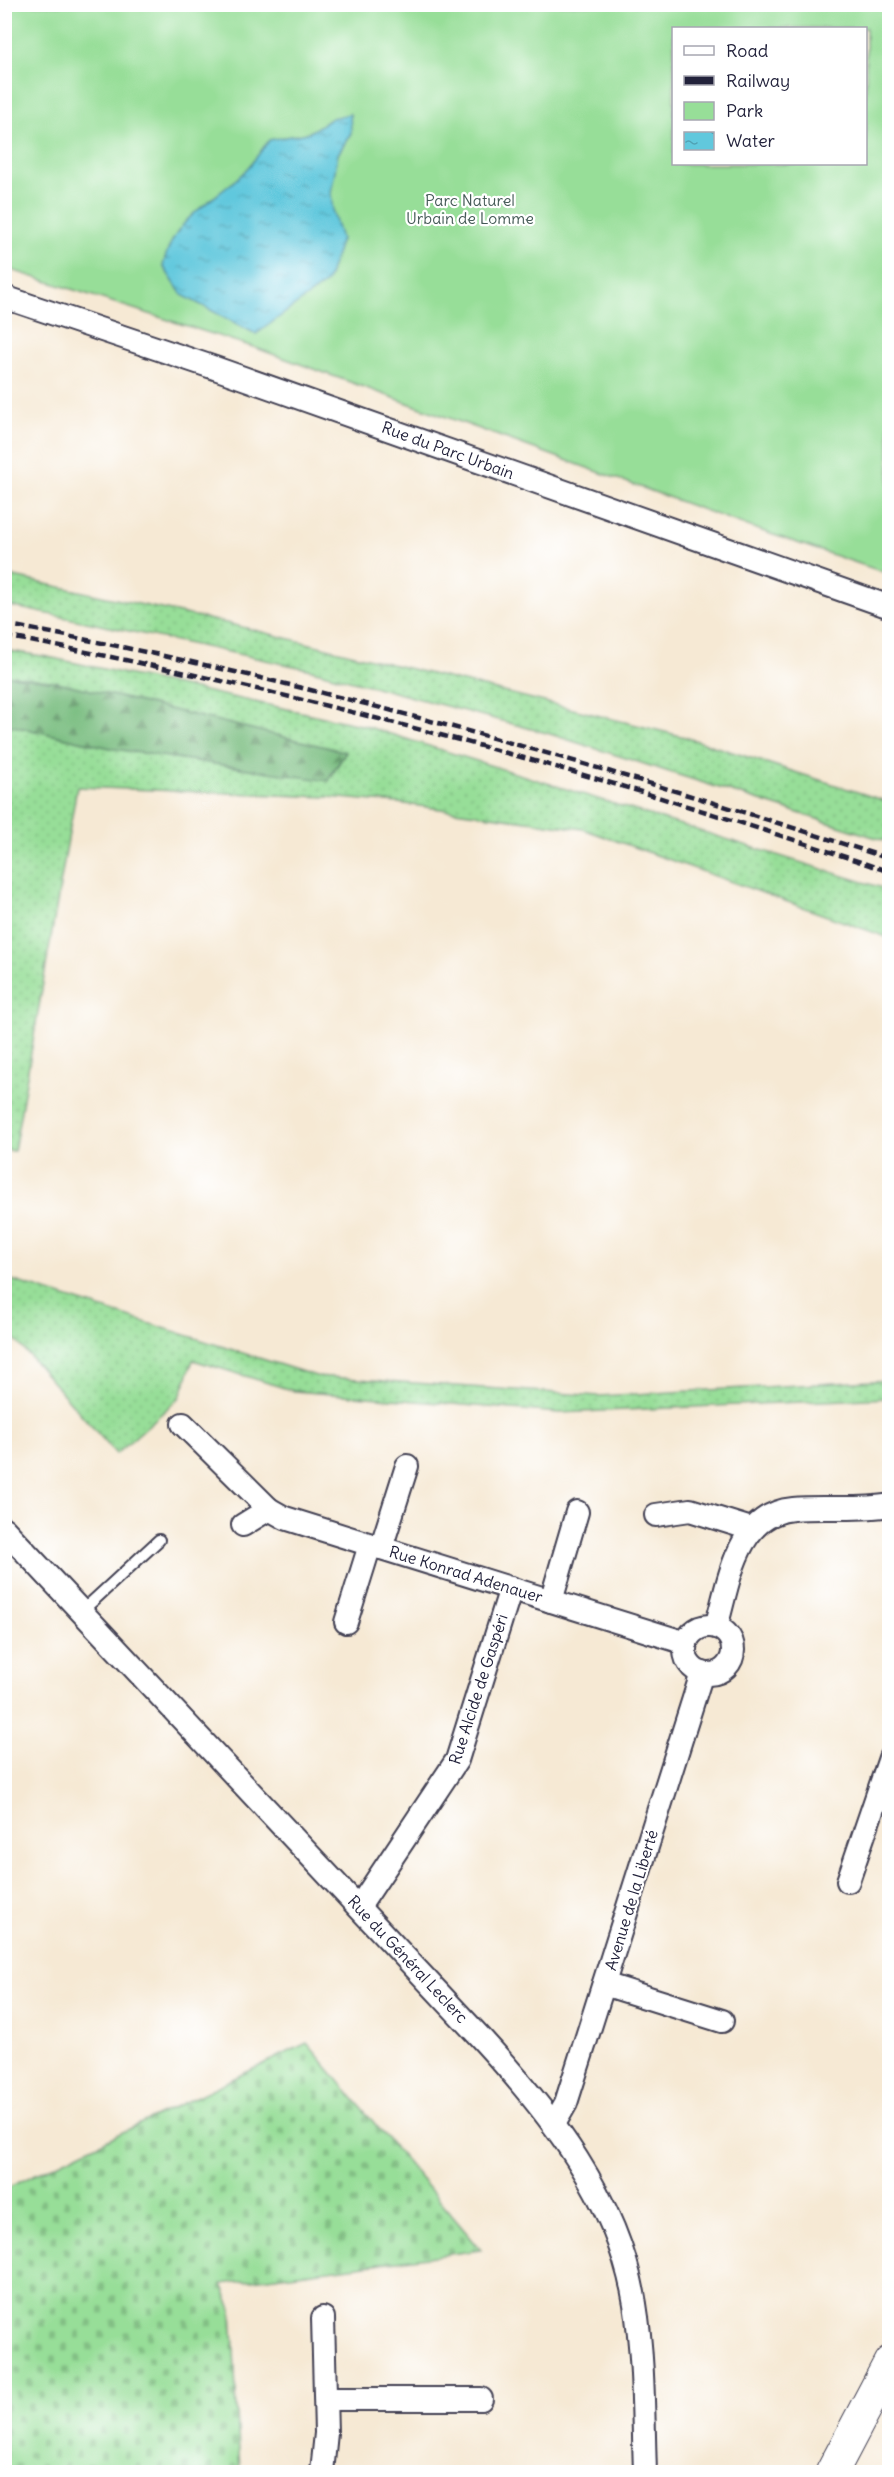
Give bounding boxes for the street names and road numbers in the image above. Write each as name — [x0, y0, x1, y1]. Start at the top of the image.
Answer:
street label: Rue du Parc Urbain — [379, 417, 517, 483]
street label: Rue Konrad Adenauer — [387, 1541, 546, 1607]
street label: Rue Alcide de Gaspéri — [444, 1611, 512, 1767]
street label: Avenue de la Liberté — [600, 1827, 662, 1973]
street label: Rue du Général Leclerc — [344, 1891, 472, 2027]

